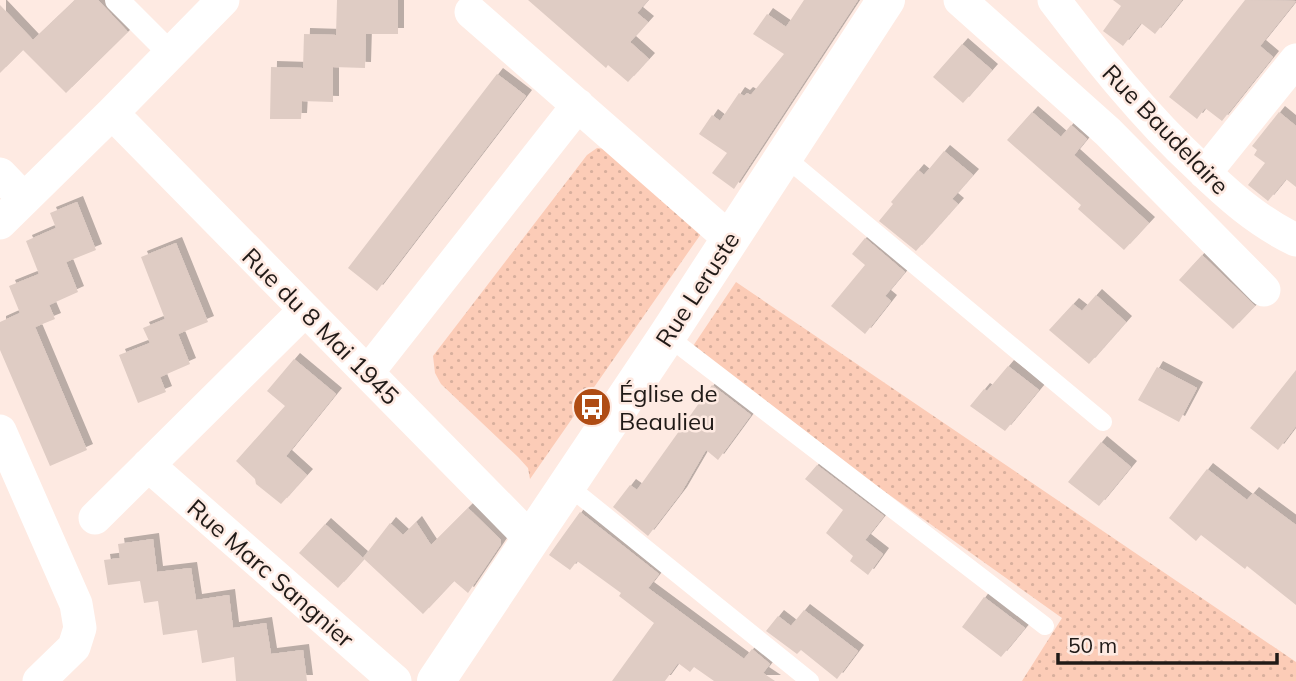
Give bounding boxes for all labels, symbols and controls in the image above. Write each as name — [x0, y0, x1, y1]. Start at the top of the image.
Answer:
street label: Rue Baudelaire — [1096, 58, 1236, 200]
street label: Rue Leruste — [649, 226, 745, 352]
street label: Rue du 8 Mai 1945 — [236, 241, 406, 411]
place label: Église de Beaulieu — [619, 378, 718, 436]
bus stop icon: Église de Beaulieu — [571, 386, 613, 428]
street label: Rue Marc Sangnier — [182, 492, 361, 654]
scale bar — [1058, 622, 1277, 666]
text: 50 m — [1068, 632, 1117, 658]

